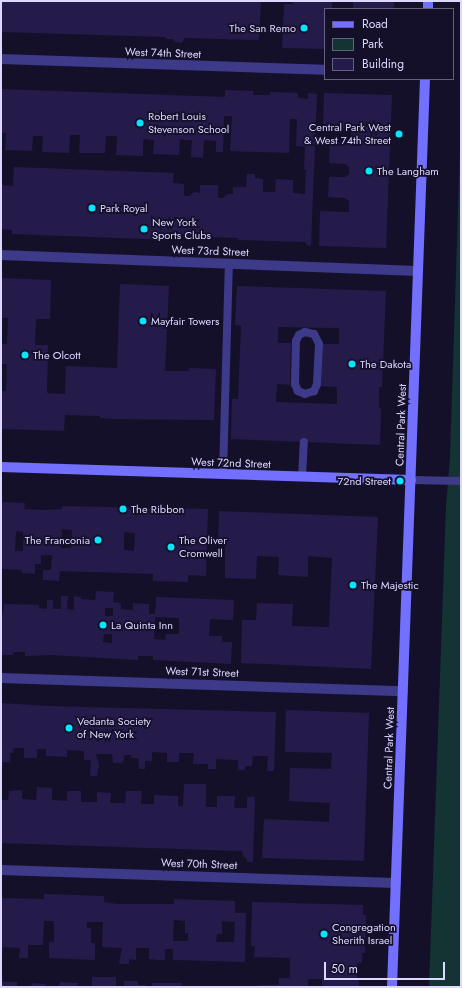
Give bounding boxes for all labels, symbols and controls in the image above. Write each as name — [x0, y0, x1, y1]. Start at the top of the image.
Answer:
legend — [324, 8, 454, 80]
text: Road — [362, 15, 388, 33]
place label: The San Remo — [229, 21, 296, 35]
marker: The San Remo — [299, 23, 309, 33]
text: Park — [362, 35, 383, 53]
street label: West 74th Street — [125, 45, 201, 61]
text: Building — [362, 55, 404, 73]
place label: Robert Louis Stevenson School — [148, 110, 229, 136]
marker: Robert Louis Stevenson School — [135, 118, 145, 128]
place label: Central Park West & West 74th Street — [304, 121, 391, 147]
marker: Central Park West & West 74th Street — [394, 129, 404, 139]
place label: The Langham — [377, 164, 439, 178]
marker: The Langham — [364, 166, 374, 176]
place label: Park Royal — [100, 201, 148, 215]
marker: Park Royal — [87, 203, 97, 213]
place label: New York Sports Clubs — [152, 216, 211, 242]
marker: New York Sports Clubs — [139, 224, 149, 234]
street label: West 73rd Street — [171, 243, 249, 259]
place label: Mayfair Towers — [151, 314, 219, 328]
marker: Mayfair Towers — [138, 316, 148, 326]
place label: The Olcott — [33, 348, 81, 362]
marker: The Olcott — [20, 350, 30, 360]
place label: The Dakota — [360, 357, 411, 371]
marker: The Dakota — [347, 359, 357, 369]
street label: Central Park West — [393, 384, 409, 466]
street label: West 72nd Street — [191, 455, 271, 471]
place label: 72nd Street — [337, 474, 391, 488]
marker: 72nd Street — [394, 475, 406, 487]
place label: The Ribbon — [131, 502, 184, 516]
marker: The Ribbon — [118, 504, 128, 514]
place label: The Franconia — [25, 533, 90, 547]
place label: The Oliver Cromwell — [179, 534, 227, 560]
marker: The Franconia — [93, 535, 103, 545]
marker: The Oliver Cromwell — [166, 542, 176, 552]
place label: The Majestic — [361, 578, 419, 592]
marker: The Majestic — [348, 580, 358, 590]
place label: La Quinta Inn — [111, 618, 173, 632]
marker: La Quinta Inn — [98, 620, 108, 630]
street label: West 71st Street — [165, 664, 239, 680]
street label: Central Park West — [381, 707, 397, 789]
place label: Vedanta Society of New York — [77, 715, 151, 741]
marker: Vedanta Society of New York — [64, 723, 74, 733]
street label: West 70th Street — [161, 856, 237, 872]
place label: Congregation Sherith Israel — [332, 921, 396, 947]
marker: Congregation Sherith Israel — [319, 929, 329, 939]
scale bar — [326, 954, 447, 980]
text: 50 m — [331, 960, 358, 978]

